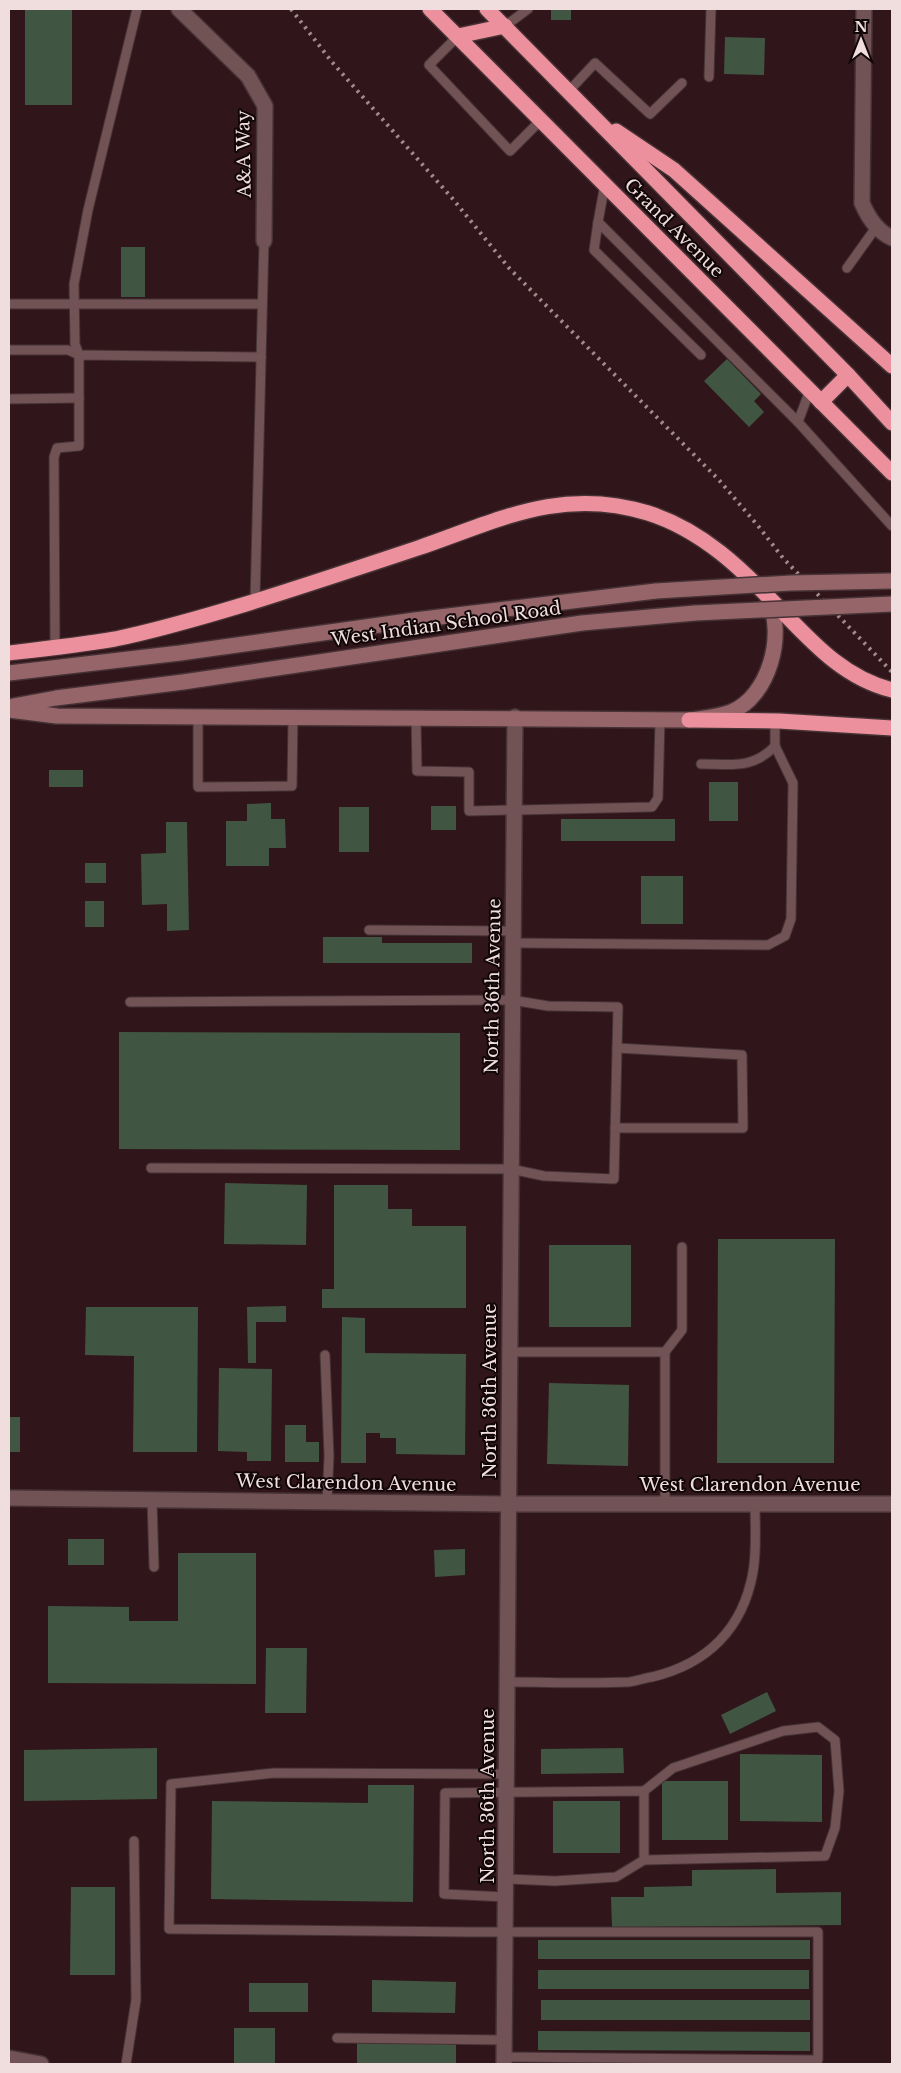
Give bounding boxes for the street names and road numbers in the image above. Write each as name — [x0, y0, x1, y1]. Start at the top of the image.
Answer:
street label: A&A Way — [232, 109, 256, 199]
street label: Grand Avenue — [620, 174, 728, 282]
street label: West Indian School Road — [329, 597, 562, 651]
street label: North 36th Avenue — [480, 898, 506, 1074]
street label: North 36th Avenue — [479, 1303, 501, 1479]
street label: West Clarendon Avenue — [234, 1470, 457, 1496]
street label: West Clarendon Avenue — [639, 1474, 860, 1496]
street label: North 36th Avenue — [477, 1708, 499, 1884]

